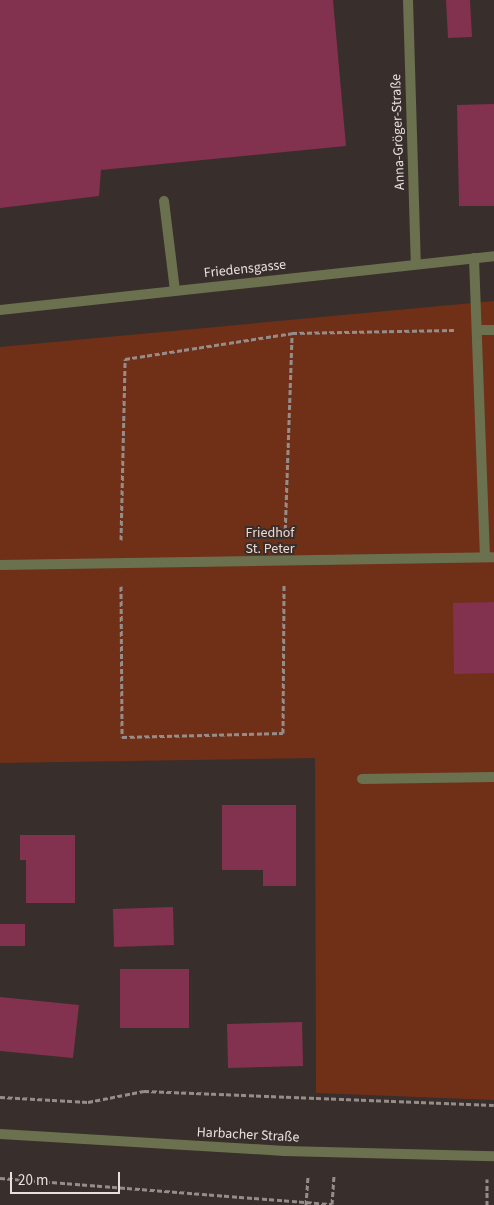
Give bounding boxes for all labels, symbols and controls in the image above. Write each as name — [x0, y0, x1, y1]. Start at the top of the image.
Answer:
street label: Anna-Gröger-Straße — [388, 74, 408, 190]
street label: Friedensgasse — [203, 256, 287, 282]
park label: Friedhof St. Peter — [246, 525, 294, 558]
street label: Harbacher Straße — [196, 1124, 300, 1146]
scale bar — [12, 1162, 122, 1194]
text: 20 m — [18, 1170, 48, 1191]

